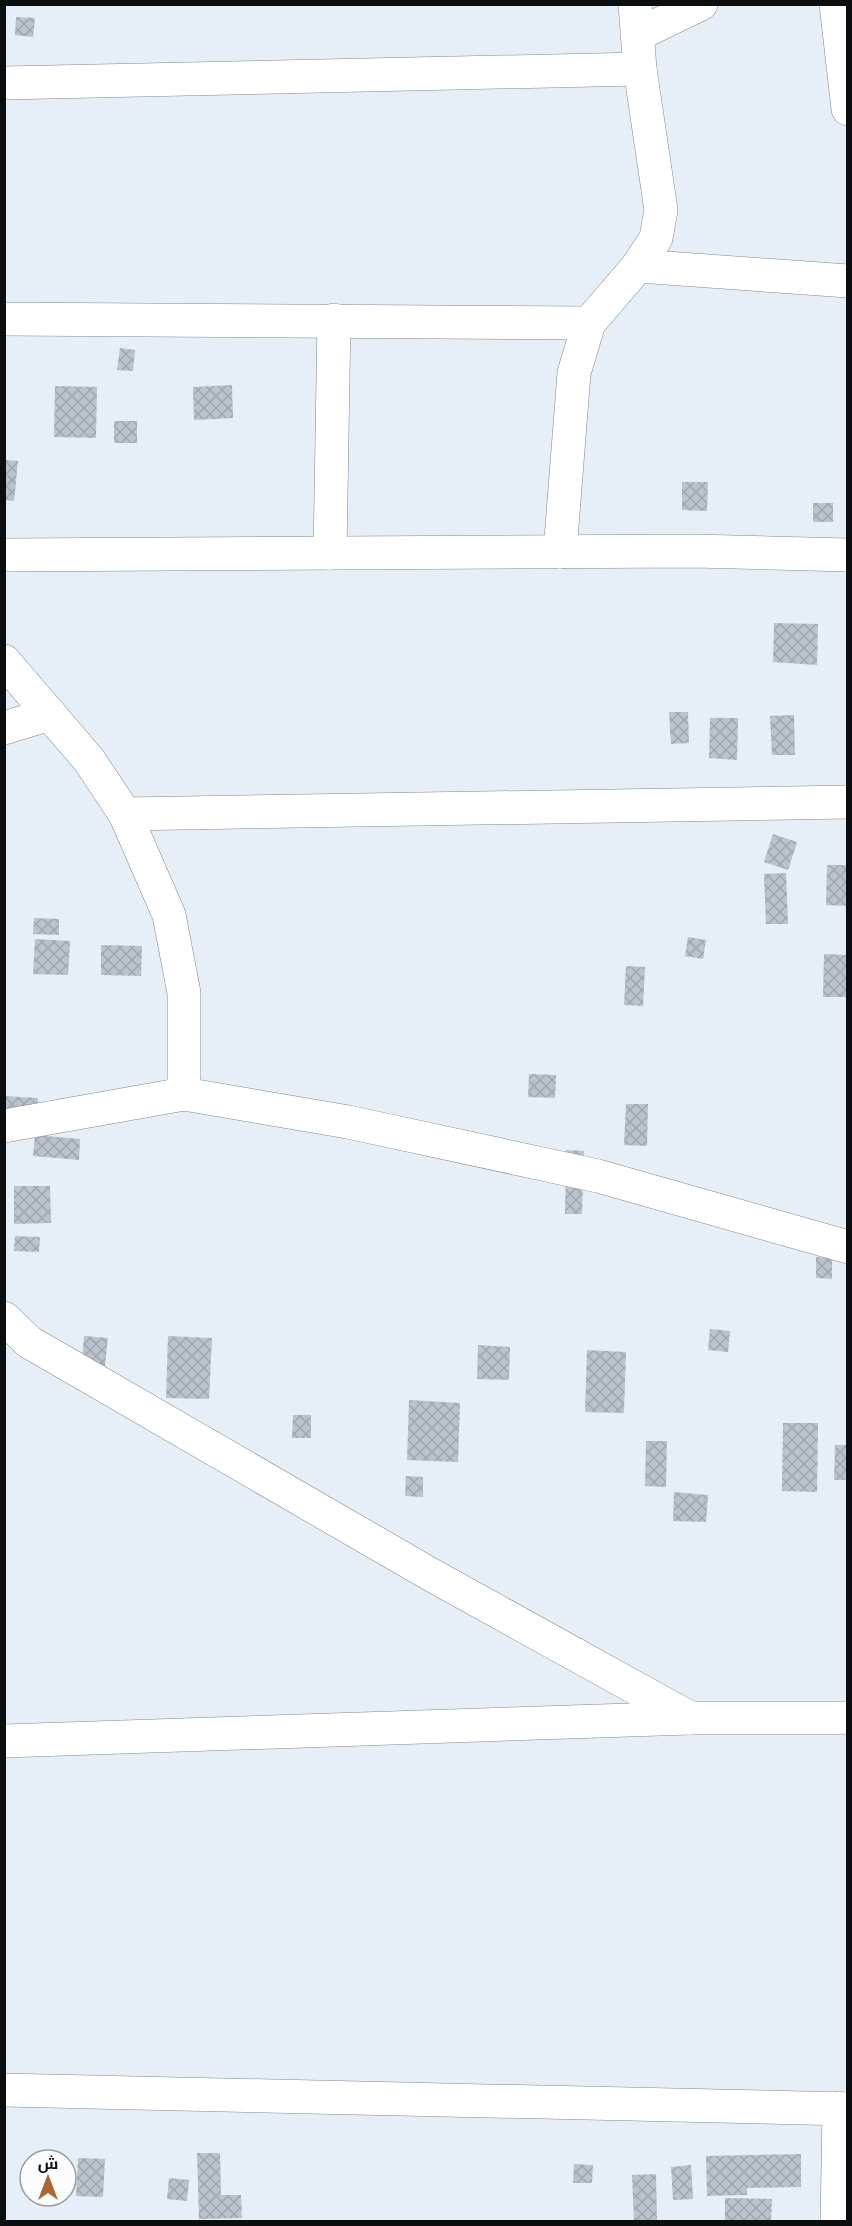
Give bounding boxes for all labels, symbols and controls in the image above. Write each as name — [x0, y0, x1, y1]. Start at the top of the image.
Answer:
north arrow — [18, 2148, 78, 2208]
text: ش — [38, 2154, 58, 2173]

